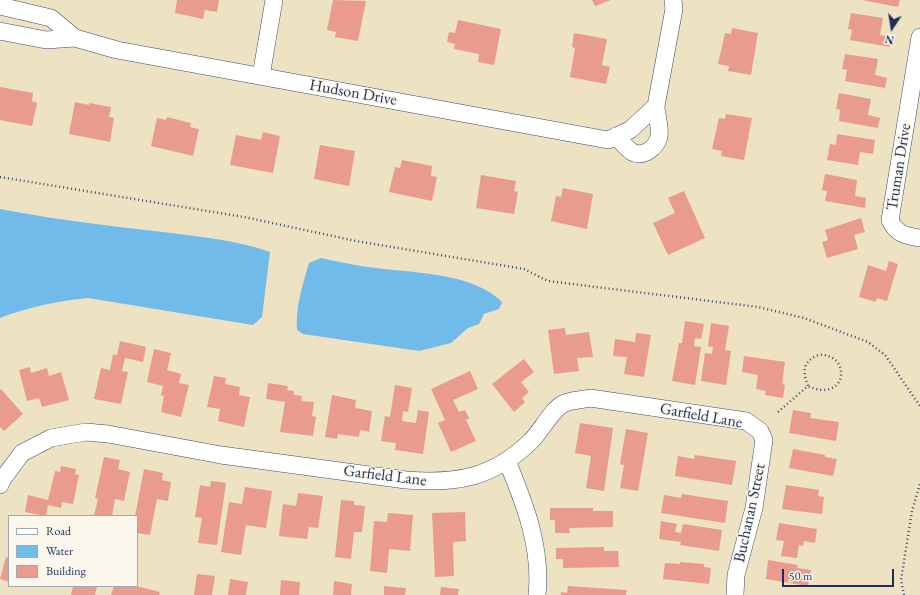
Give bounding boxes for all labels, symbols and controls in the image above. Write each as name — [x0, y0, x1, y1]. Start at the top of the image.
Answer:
north arrow — [872, 8, 912, 48]
text: N — [884, 32, 895, 48]
street label: Hudson Drive — [308, 76, 398, 110]
street label: Truman Drive — [883, 122, 915, 212]
street label: Garfield Lane — [658, 399, 744, 433]
street label: Garfield Lane — [342, 461, 428, 491]
street label: Buchanan Street — [730, 462, 770, 564]
legend — [8, 515, 138, 587]
text: Road — [46, 523, 71, 539]
text: Water — [46, 543, 73, 559]
scale bar — [784, 561, 896, 587]
text: Building — [46, 563, 86, 579]
text: 50 m — [789, 568, 812, 584]

